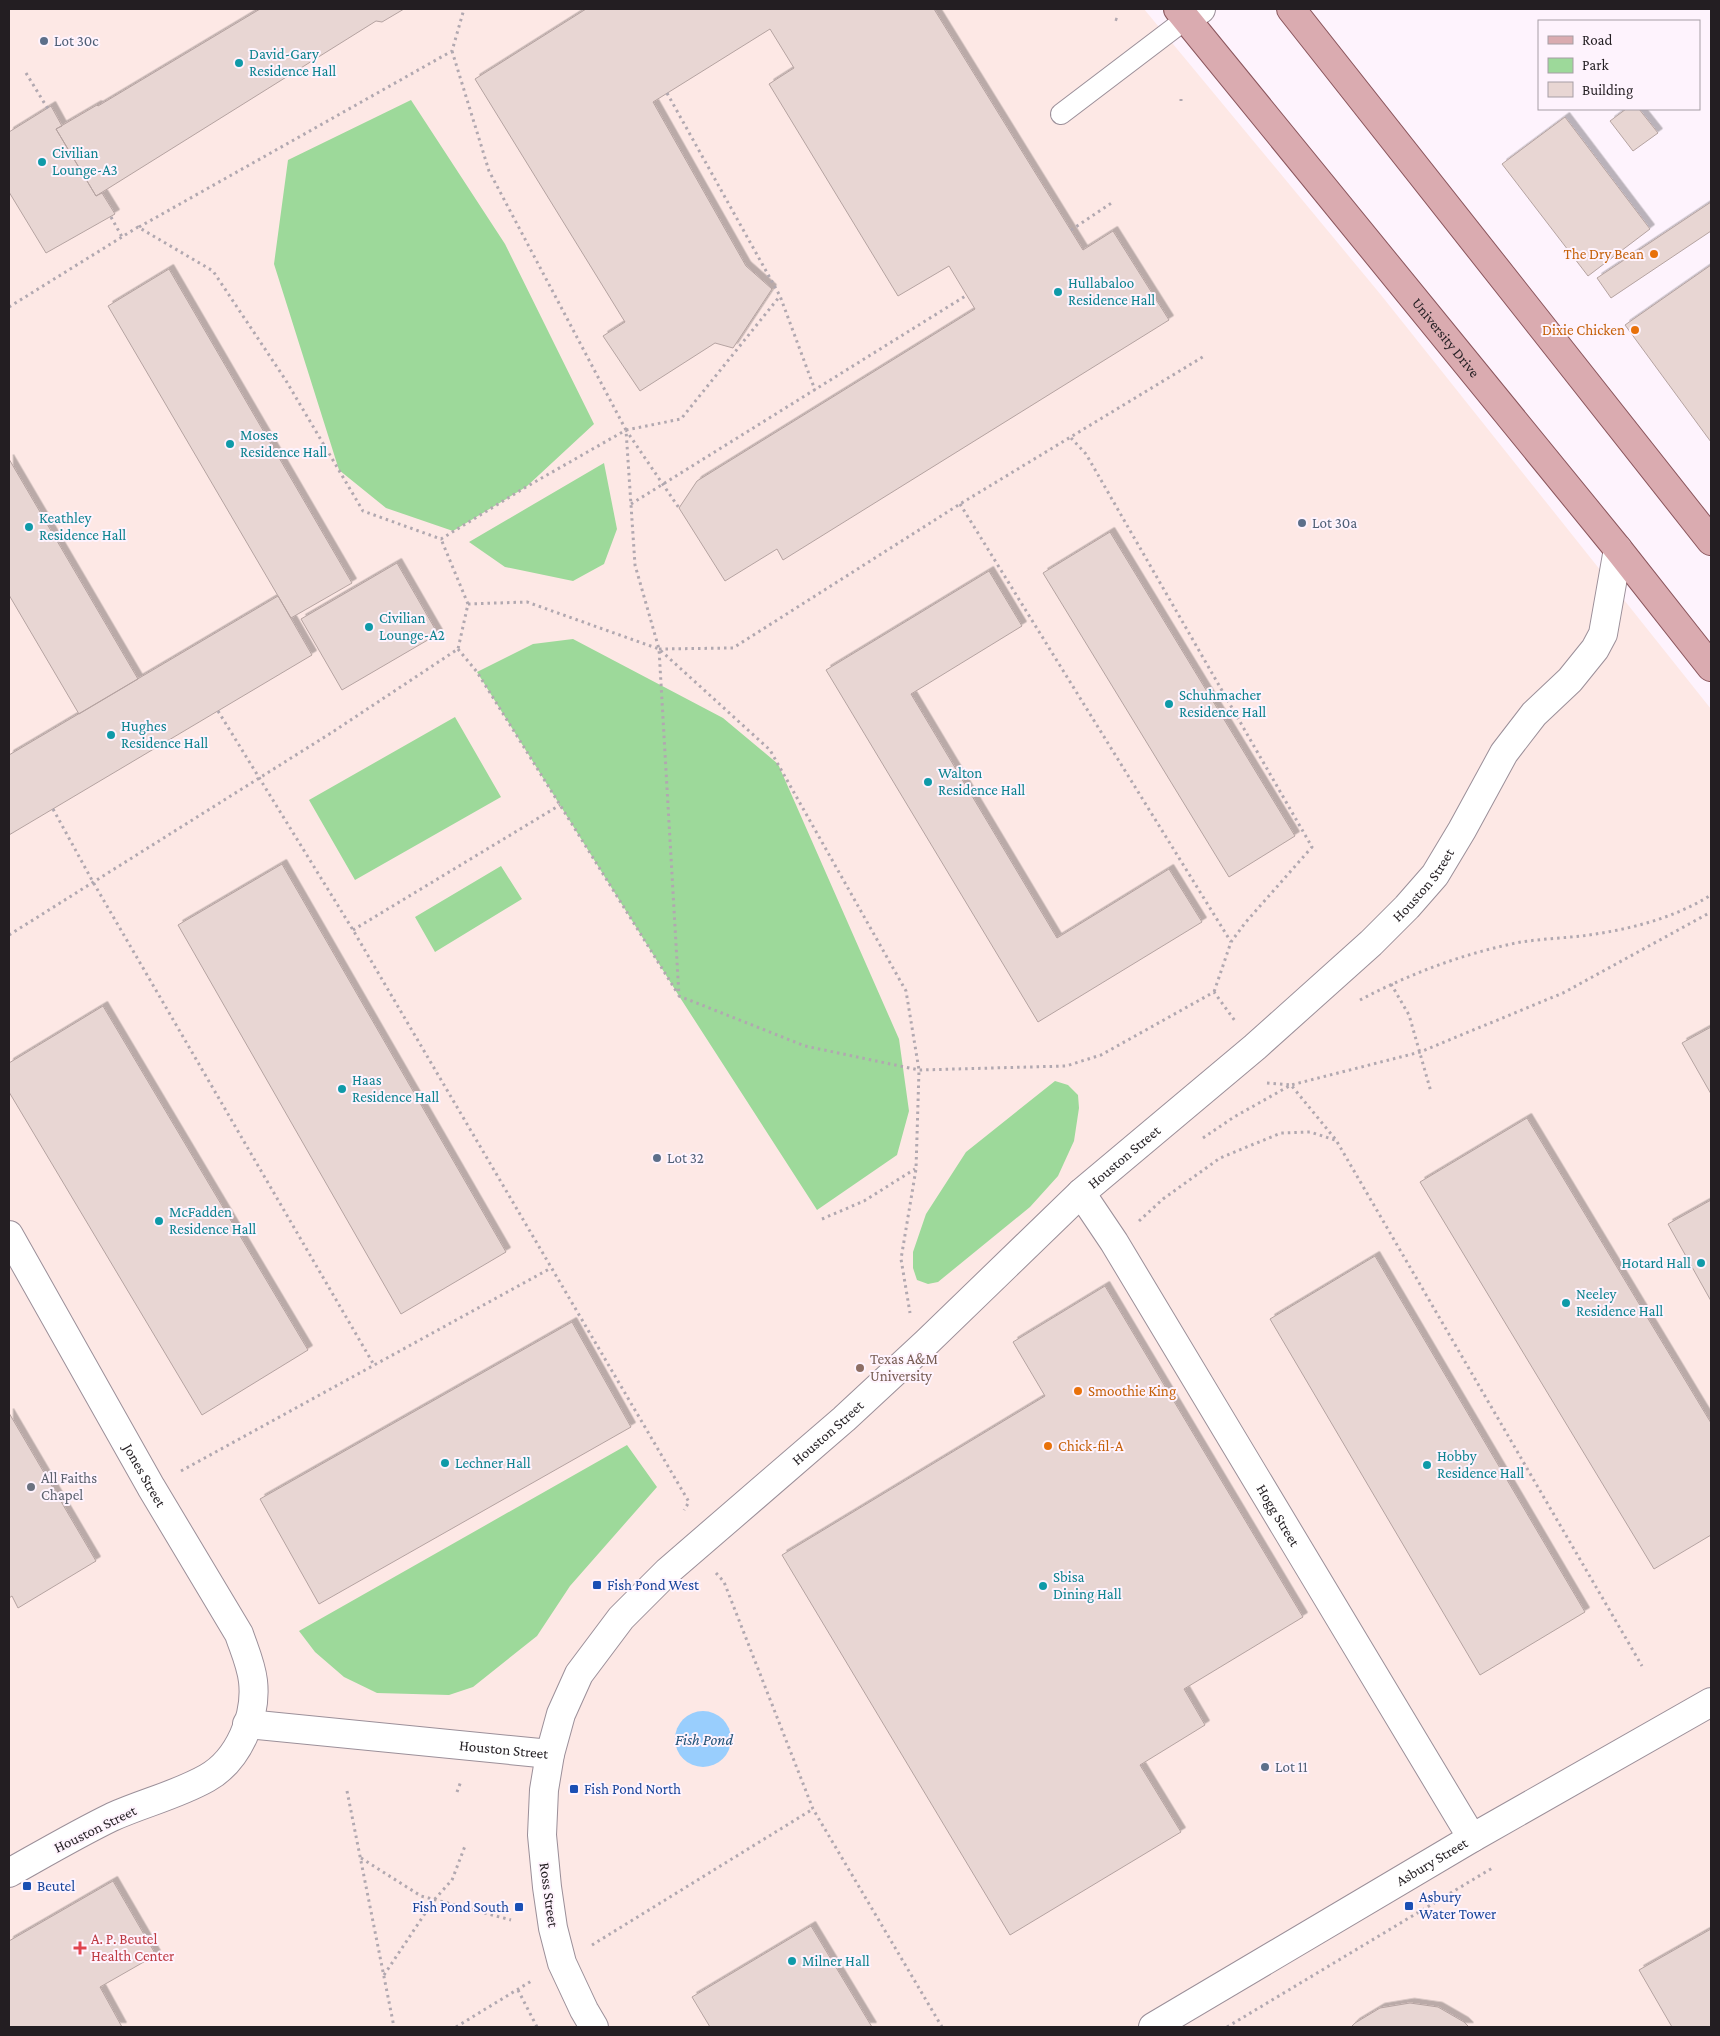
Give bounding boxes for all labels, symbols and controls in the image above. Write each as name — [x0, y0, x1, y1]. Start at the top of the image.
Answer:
legend — [1538, 20, 1700, 110]
text: Road — [1582, 32, 1613, 48]
place label: Lot 30c — [54, 33, 99, 49]
marker: Lot 30c — [38, 35, 50, 47]
place label: David-Gary Residence Hall — [249, 46, 336, 79]
marker: David-Gary Residence Hall — [233, 57, 245, 69]
text: Park — [1582, 57, 1609, 73]
text: Building — [1582, 82, 1633, 99]
place label: Civilian Lounge-A3 — [52, 145, 118, 179]
marker: Civilian Lounge-A3 — [36, 156, 48, 168]
place label: The Dry Bean — [1564, 246, 1644, 263]
marker: The Dry Bean — [1648, 248, 1660, 260]
place label: Hullabaloo Residence Hall — [1068, 275, 1155, 308]
marker: Hullabaloo Residence Hall — [1052, 286, 1064, 298]
street label: University Drive — [1409, 295, 1483, 381]
place label: Dixie Chicken — [1542, 322, 1625, 338]
marker: Dixie Chicken — [1629, 324, 1641, 336]
place label: Moses Residence Hall — [240, 427, 327, 460]
marker: Moses Residence Hall — [224, 438, 236, 450]
place label: Keathley Residence Hall — [39, 510, 126, 543]
place label: Lot 30a — [1312, 515, 1357, 531]
marker: Lot 30a — [1296, 517, 1308, 529]
marker: Keathley Residence Hall — [23, 521, 35, 533]
place label: Civilian Lounge-A2 — [379, 610, 445, 644]
marker: Civilian Lounge-A2 — [363, 621, 375, 633]
place label: Schuhmacher Residence Hall — [1179, 687, 1266, 720]
marker: Schuhmacher Residence Hall — [1163, 698, 1175, 710]
place label: Hughes Residence Hall — [121, 718, 208, 751]
marker: Hughes Residence Hall — [105, 729, 117, 741]
place label: Walton Residence Hall — [938, 765, 1025, 798]
marker: Walton Residence Hall — [922, 776, 934, 788]
street label: Houston Street — [1389, 845, 1458, 925]
place label: Haas Residence Hall — [352, 1072, 439, 1105]
marker: Haas Residence Hall — [336, 1083, 348, 1095]
street label: Houston Street — [1085, 1121, 1164, 1192]
place label: Lot 32 — [667, 1150, 704, 1166]
marker: Lot 32 — [651, 1152, 663, 1164]
place label: McFadden Residence Hall — [169, 1204, 256, 1237]
marker: McFadden Residence Hall — [153, 1215, 165, 1227]
place label: Hotard Hall — [1621, 1255, 1691, 1271]
marker: Hotard Hall — [1695, 1257, 1707, 1269]
place label: Neeley Residence Hall — [1576, 1286, 1663, 1319]
marker: Neeley Residence Hall — [1560, 1297, 1572, 1309]
place label: Texas A&M University — [870, 1351, 938, 1385]
marker: Texas A&M University — [854, 1362, 866, 1374]
place label: Smoothie King — [1088, 1383, 1176, 1400]
marker: Smoothie King — [1072, 1385, 1084, 1397]
street label: Houston Street — [789, 1397, 867, 1468]
place label: Chick-fil-A — [1058, 1438, 1124, 1454]
street label: Jones Street — [118, 1439, 170, 1511]
marker: Chick-fil-A — [1042, 1440, 1054, 1452]
place label: Hobby Residence Hall — [1437, 1448, 1524, 1481]
place label: Lechner Hall — [455, 1455, 531, 1471]
marker: Lechner Hall — [439, 1457, 451, 1469]
marker: Hobby Residence Hall — [1421, 1459, 1433, 1471]
place label: All Faiths Chapel — [41, 1470, 97, 1504]
marker: All Faiths Chapel — [25, 1481, 37, 1493]
street label: Hogg Street — [1253, 1481, 1304, 1550]
place label: Sbisa Dining Hall — [1053, 1569, 1122, 1603]
place label: Fish Pond West — [607, 1577, 700, 1593]
marker: Fish Pond West — [591, 1579, 603, 1591]
marker: Sbisa Dining Hall — [1037, 1580, 1049, 1592]
water label: Fish Pond — [675, 1731, 733, 1748]
street label: Houston Street — [458, 1737, 550, 1762]
place label: Lot 11 — [1275, 1759, 1308, 1775]
marker: Lot 11 — [1259, 1761, 1271, 1773]
place label: Fish Pond North — [584, 1781, 681, 1797]
marker: Fish Pond North — [568, 1783, 580, 1795]
street label: Houston Street — [51, 1802, 140, 1856]
street label: Asbury Street — [1393, 1834, 1471, 1889]
street label: Ross Street — [537, 1862, 562, 1929]
place label: Beutel — [37, 1878, 75, 1894]
marker: Beutel — [21, 1880, 33, 1892]
place label: Asbury Water Tower — [1419, 1889, 1497, 1922]
place label: Fish Pond South — [412, 1899, 509, 1915]
marker: Asbury Water Tower — [1403, 1900, 1415, 1912]
marker: Fish Pond South — [513, 1901, 525, 1913]
place label: A. P. Beutel Health Center — [91, 1931, 175, 1964]
marker: A. P. Beutel Health Center — [73, 1941, 87, 1955]
place label: Milner Hall — [802, 1953, 870, 1969]
marker: Milner Hall — [786, 1955, 798, 1967]

